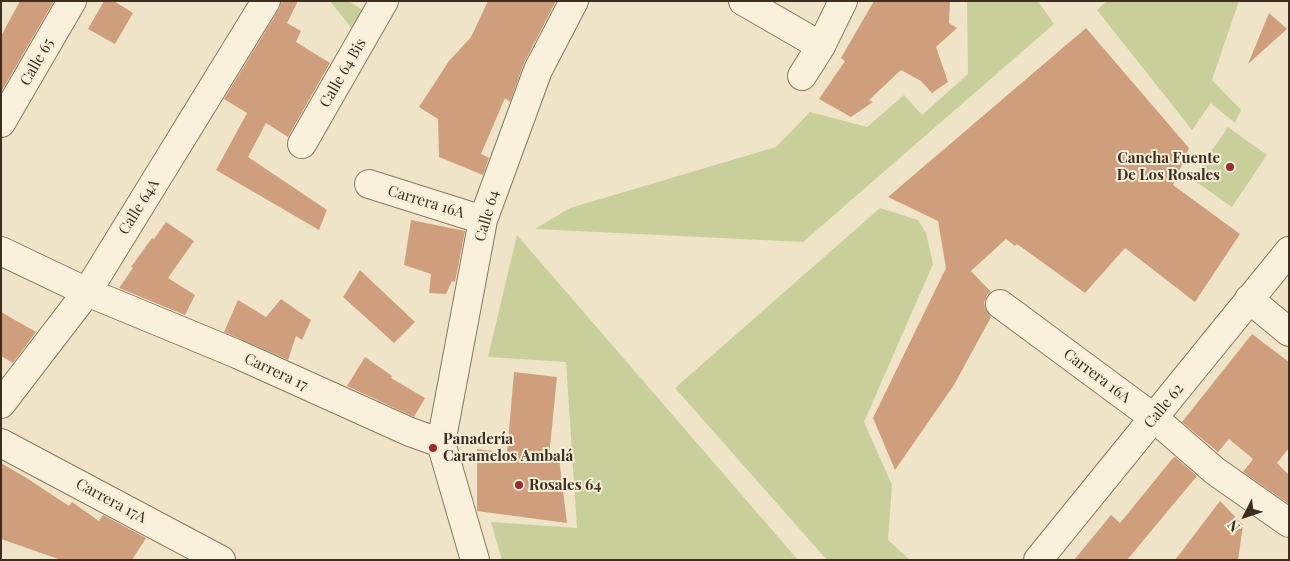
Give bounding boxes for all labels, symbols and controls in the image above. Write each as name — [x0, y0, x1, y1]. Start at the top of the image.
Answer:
street label: Calle 65 — [16, 35, 58, 89]
street label: Calle 64 Bis — [316, 35, 370, 111]
place label: Cancha Fuente De Los Rosales — [1117, 149, 1220, 184]
marker: Cancha Fuente De Los Rosales — [1224, 161, 1236, 173]
street label: Calle 64A — [115, 176, 163, 238]
street label: Carrera 16A — [386, 182, 466, 222]
street label: Calle 64 — [471, 188, 503, 244]
street label: Carrera 16A — [1060, 345, 1134, 407]
street label: Carrera 17 — [241, 349, 311, 395]
street label: Calle 62 — [1140, 380, 1188, 432]
place label: Panadería Caramelos Ambalá — [443, 430, 573, 465]
marker: Panadería Caramelos Ambalá — [427, 442, 439, 454]
street label: Carrera 17A — [73, 475, 149, 527]
place label: Rosales 64 — [529, 476, 601, 494]
marker: Rosales 64 — [513, 479, 525, 491]
north arrow — [1220, 491, 1270, 541]
text: N — [1223, 516, 1244, 536]

